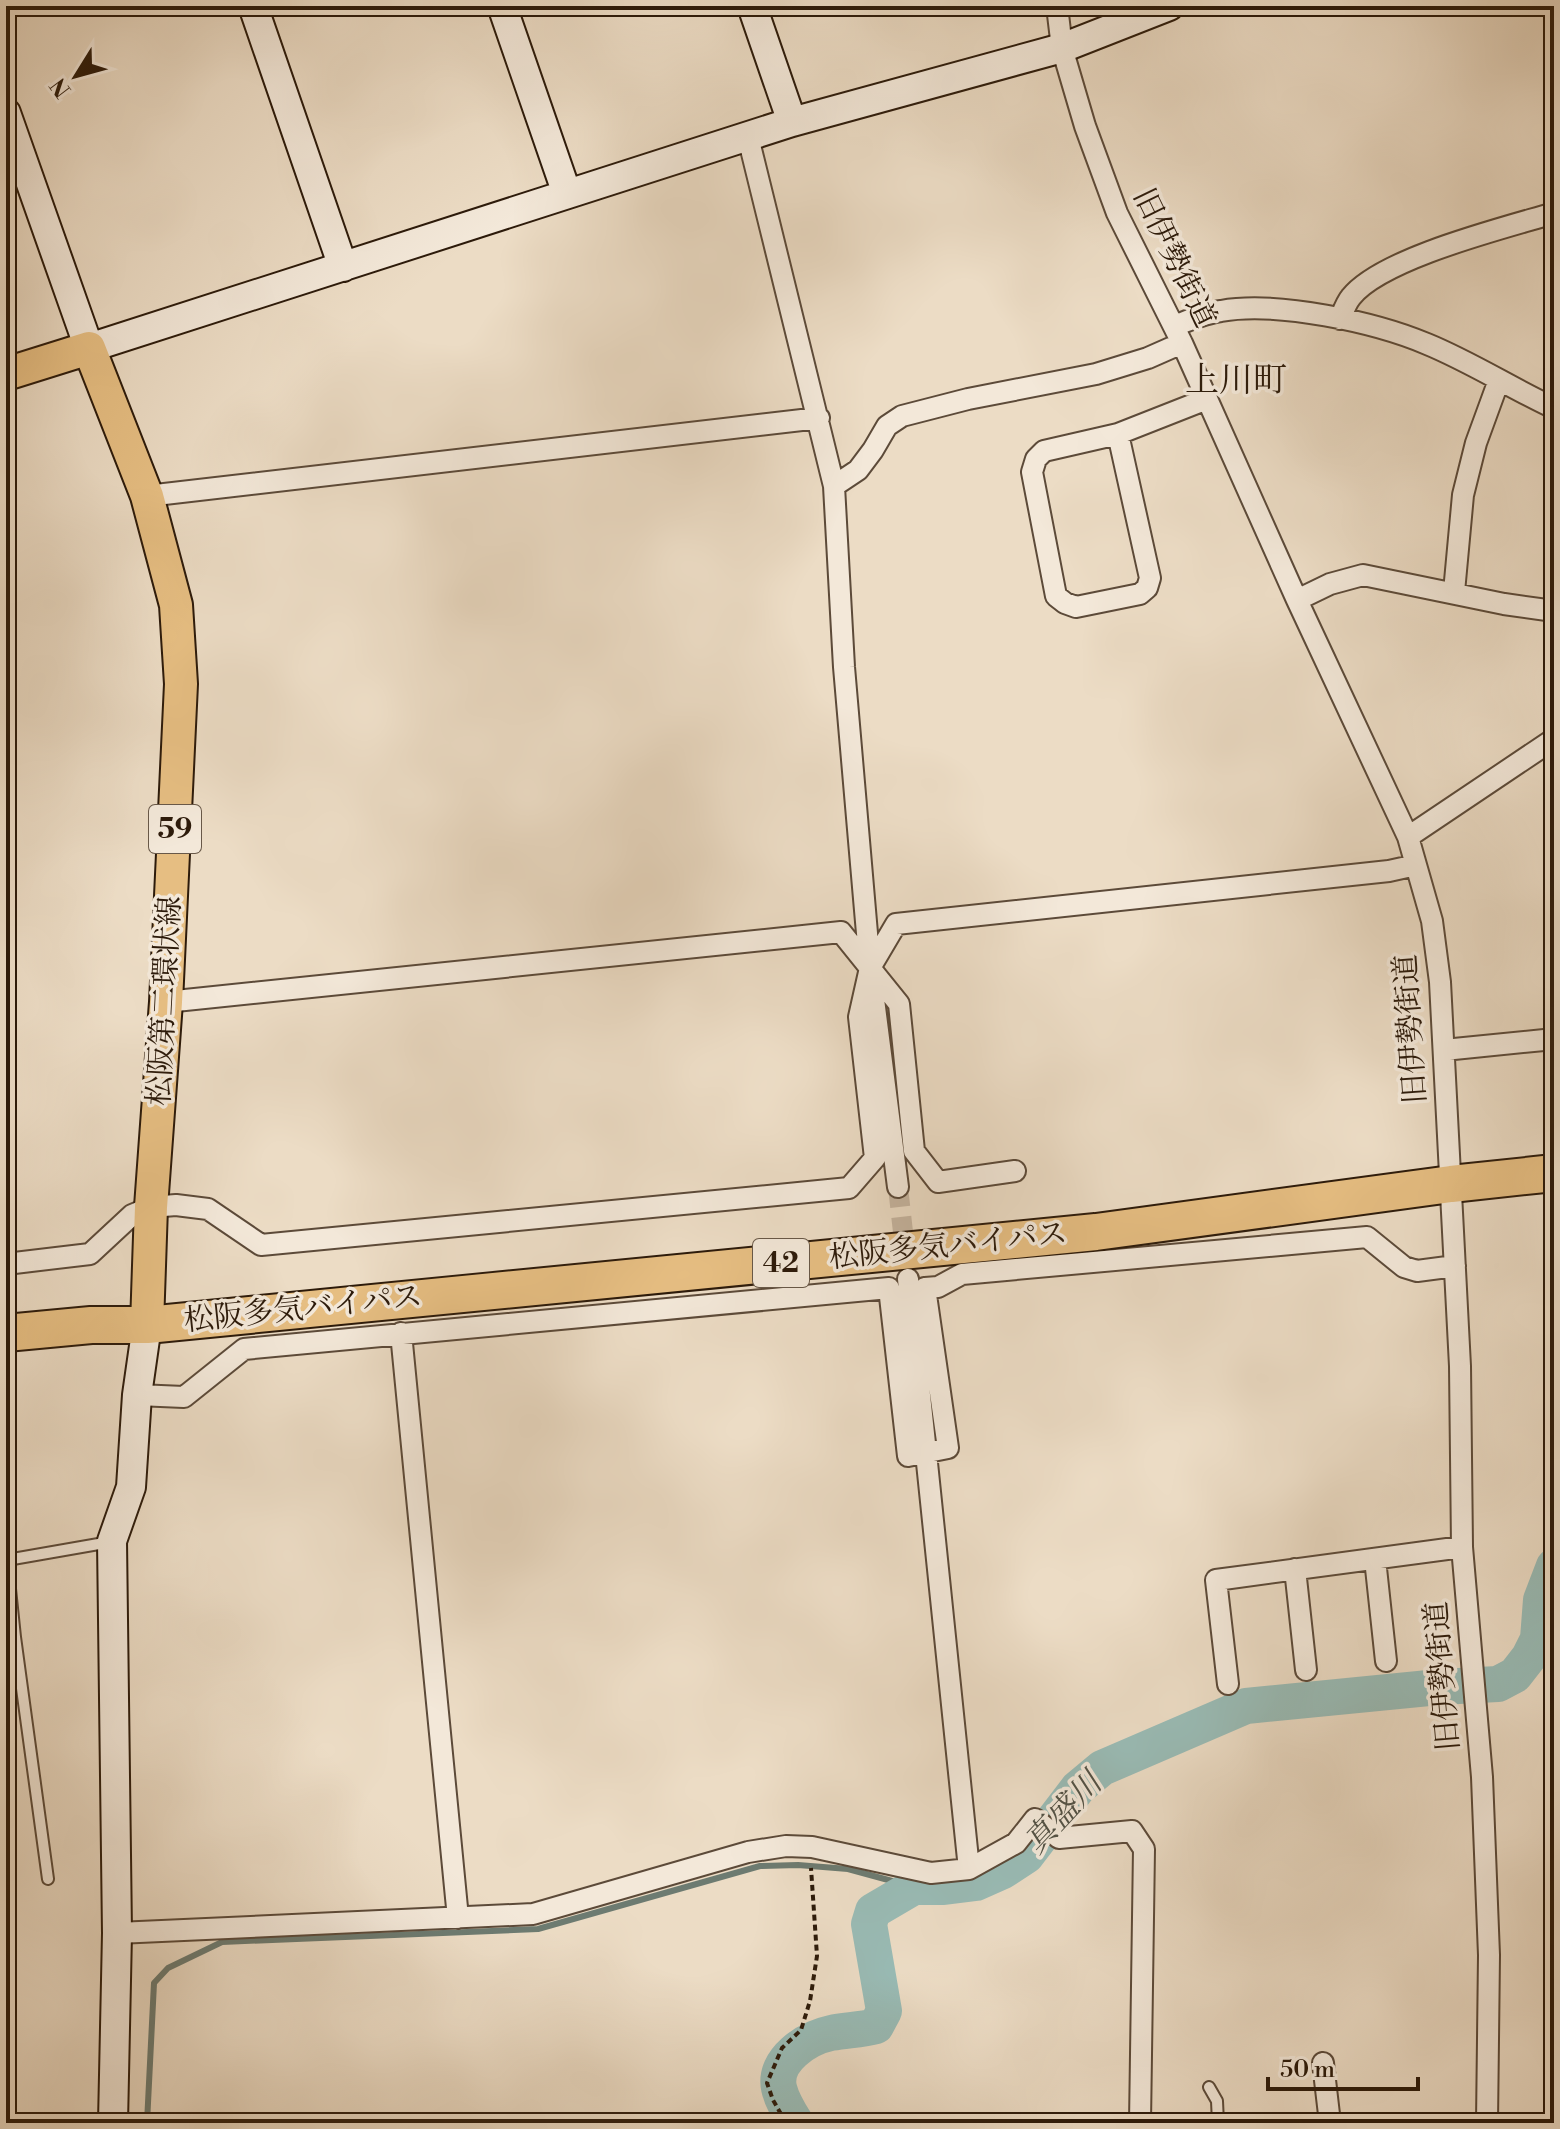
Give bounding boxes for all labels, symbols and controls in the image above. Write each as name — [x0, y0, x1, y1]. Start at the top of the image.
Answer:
north arrow — [36, 36, 116, 116]
text: N — [45, 72, 77, 102]
street label: 旧伊勢街道 — [1124, 182, 1224, 334]
district label: 上川町 — [1185, 360, 1287, 402]
road number: 59 — [149, 805, 201, 853]
street label: 松阪第二環状線 — [141, 895, 189, 1107]
street label: 旧伊勢街道 — [1387, 953, 1435, 1105]
street label: 松阪多気バイパス — [827, 1215, 1069, 1277]
road number: 42 — [753, 1239, 809, 1287]
street label: 松阪多気バイパス — [182, 1278, 424, 1340]
street label: 旧伊勢街道 — [1418, 1600, 1468, 1752]
water label: 真盛川 — [1016, 1762, 1112, 1862]
scale bar — [1268, 2041, 1418, 2091]
text: 50 m — [1280, 2055, 1335, 2085]

